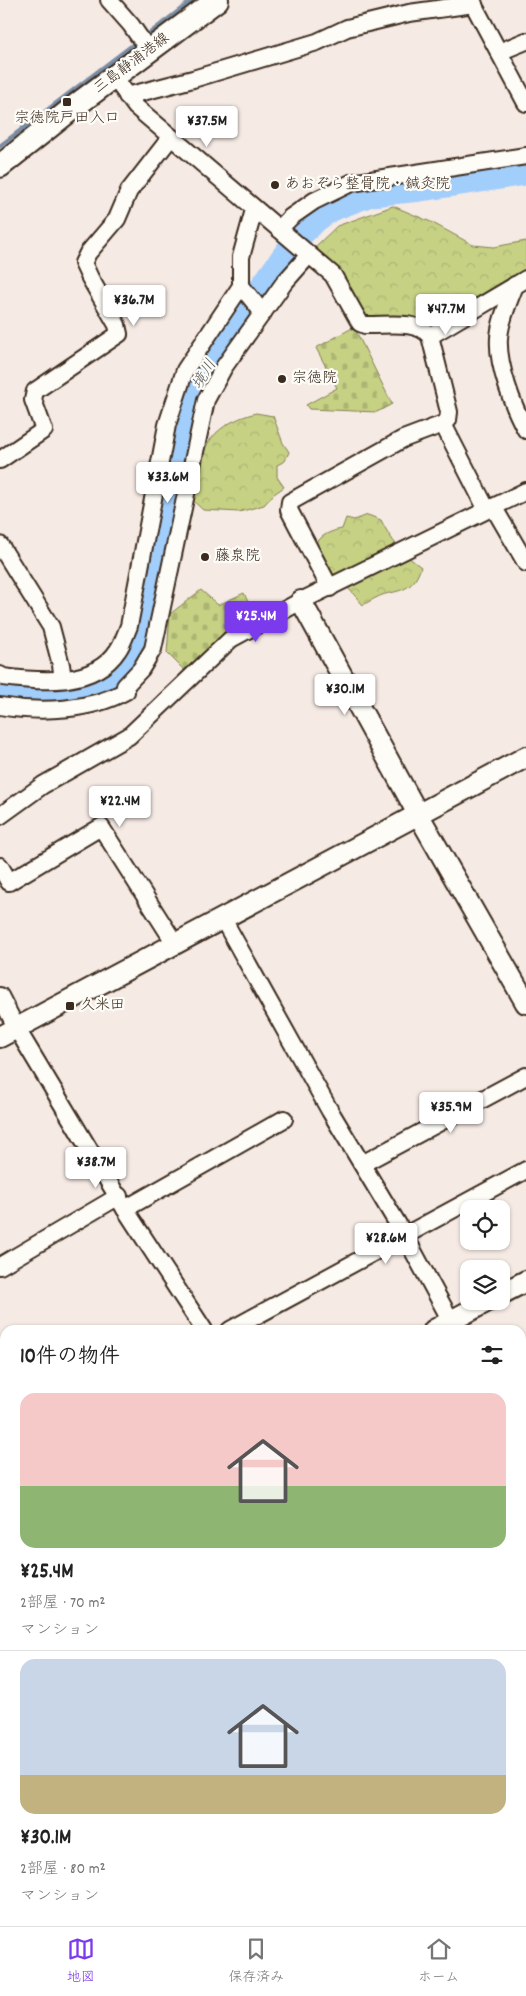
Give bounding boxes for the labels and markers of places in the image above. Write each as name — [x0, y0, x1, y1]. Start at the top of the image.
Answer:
marker: 宗徳院戸田入口 — [61, 96, 73, 108]
pin: ¥37.5M — [166, 106, 248, 148]
place label: 宗徳院戸田入口 — [14, 108, 120, 130]
place label: あおぞら整骨院・鍼灸院 — [285, 174, 450, 196]
marker: あおぞら整骨院・鍼灸院 — [269, 179, 281, 191]
pin: ¥36.7M — [93, 284, 175, 327]
pin: ¥47.7M — [405, 294, 487, 336]
place label: 宗徳院 — [292, 368, 337, 390]
marker: 宗徳院 — [276, 373, 288, 385]
pin: ¥33.6M — [127, 462, 209, 504]
place label: 藤泉院 — [215, 546, 260, 568]
marker: 藤泉院 — [199, 551, 211, 563]
pin: ¥25.4M — [215, 600, 297, 643]
pin: ¥30.1M — [304, 674, 386, 716]
pin: ¥22.4M — [79, 786, 161, 828]
place label: 久米田 — [80, 995, 125, 1017]
marker: 久米田 — [64, 1000, 76, 1012]
pin: ¥35.9M — [410, 1092, 492, 1134]
pin: ¥38.7M — [55, 1146, 137, 1189]
pin: ¥28.6M — [345, 1222, 427, 1265]

